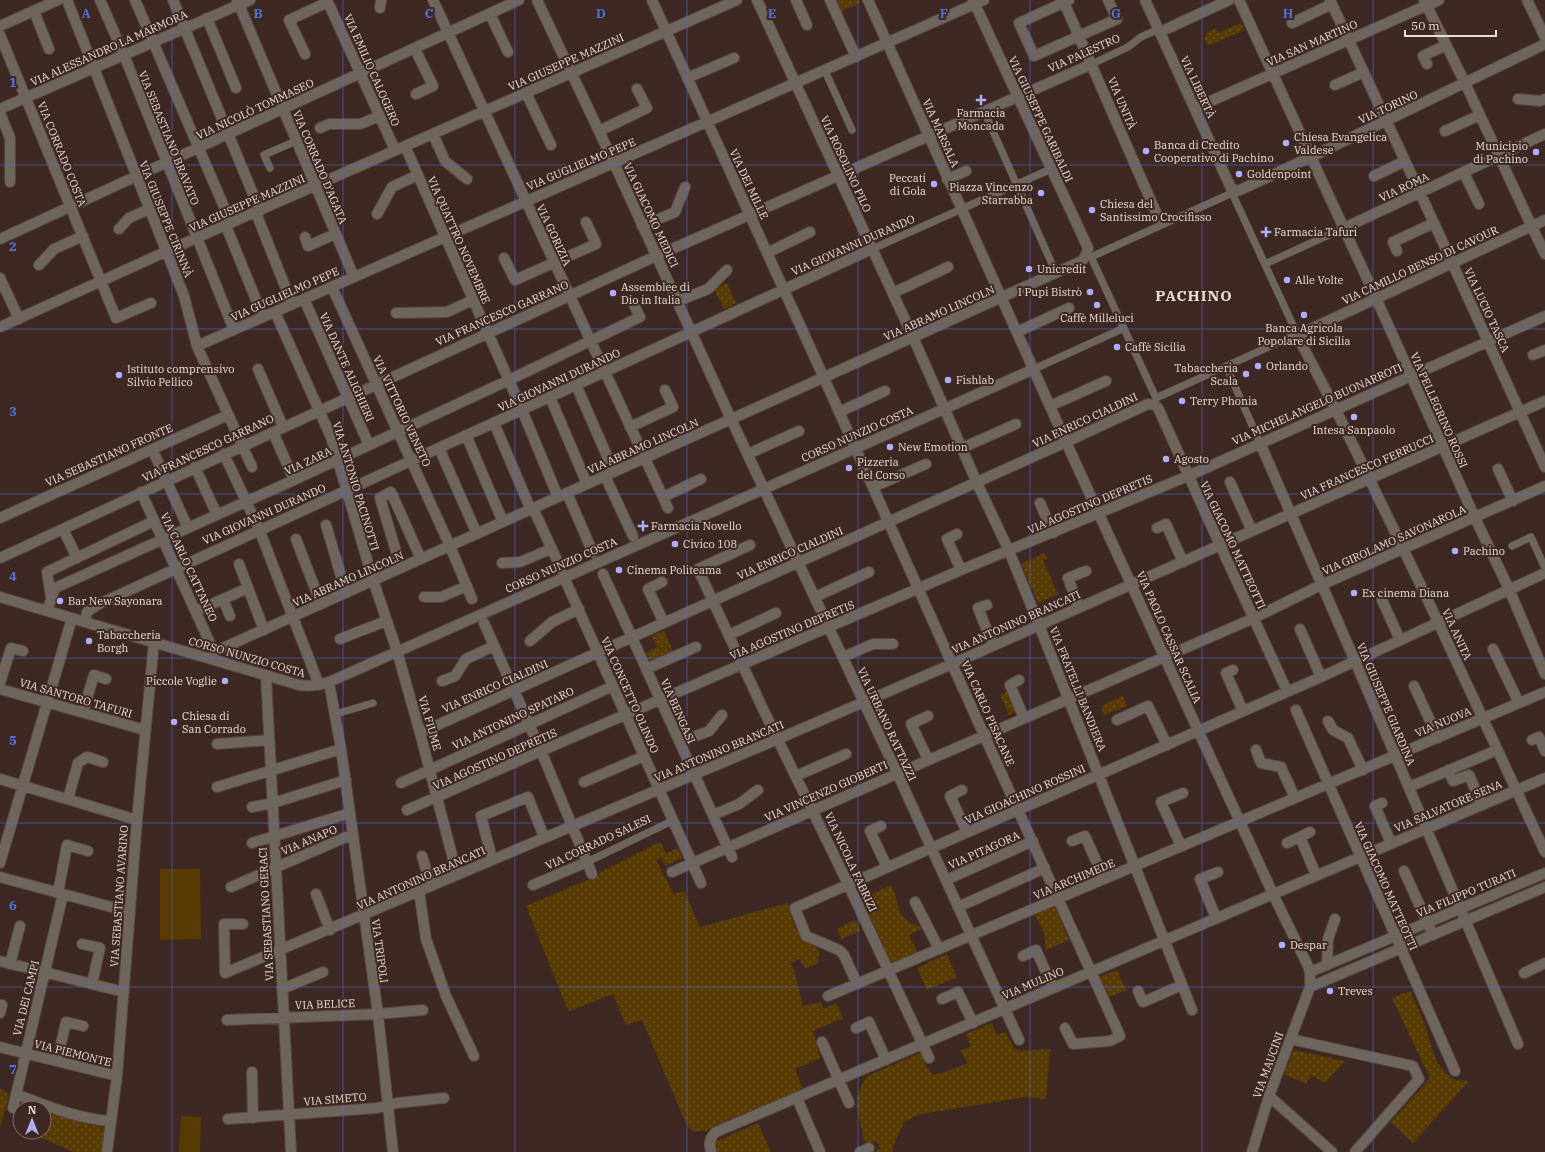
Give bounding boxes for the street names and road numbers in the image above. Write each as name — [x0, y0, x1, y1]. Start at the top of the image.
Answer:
street label: VIA ALESSANDRO LA MARMORA — [28, 7, 190, 89]
street label: VIA EMILIO CALOGERO — [341, 12, 403, 128]
street label: VIA SAN MARTINO — [1264, 17, 1360, 69]
street label: VIA GIUSEPPE MAZZINI — [506, 30, 626, 94]
street label: VIA PALESTRO — [1046, 31, 1122, 75]
street label: VIA GIUSEPPE GARIBALDI — [1006, 54, 1076, 184]
street label: VIA LIBERTÀ — [1177, 54, 1219, 121]
street label: VIA SEBASTIANO BRAVATO — [136, 69, 202, 207]
street label: VIA NICOLÒ TOMMASEO — [194, 75, 316, 142]
street label: VIA UNITÀ — [1105, 75, 1140, 132]
street label: VIA TORINO — [1356, 87, 1420, 127]
street label: VIA MARSALA — [920, 96, 963, 170]
street label: VIA CORRADO COSTA — [35, 99, 90, 209]
street label: VIA CORRADO D'AGATA — [290, 108, 351, 226]
street label: VIA ROSOLINO PILO — [817, 113, 875, 215]
street label: VIA GUGLIELMO PEPE — [524, 135, 638, 193]
street label: VIA DEI MILLE — [727, 147, 771, 221]
street label: VIA GIUSEPPE CIRINNÀ — [136, 159, 196, 280]
street label: VIA GIACOMO MEDICI — [621, 160, 682, 270]
street label: VIA ROMA — [1377, 169, 1432, 205]
street label: VIA GIUSEPPE MAZZINI — [187, 171, 307, 235]
street label: VIA QUATTRO NOVEMBRE — [425, 174, 493, 306]
street label: VIA GORIZIA — [534, 202, 575, 269]
street label: VIA GIOVANNI DURANDO — [789, 211, 917, 279]
street label: VIA CAMILLO BENSO DI CAVOUR — [1340, 222, 1501, 307]
street label: VIA GUGLIELMO PEPE — [229, 264, 341, 324]
street label: VIA LUCIO TASCA — [1461, 265, 1513, 355]
street label: VIA FRANCESCO GARRANO — [433, 277, 571, 349]
street label: VIA ABRAMO LINCOLN — [881, 282, 997, 344]
street label: VIA DANTE ALIGHIERI — [317, 310, 377, 424]
street label: VIA GIOVANNI DURANDO — [496, 345, 623, 415]
street label: VIA PELLEGRINO ROSSI — [1407, 350, 1471, 470]
street label: VIA VITTORIO VENETO — [370, 353, 434, 469]
street label: VIA MICHELANGELO BUONARROTI — [1230, 360, 1404, 448]
street label: VIA ENRICO CIALDINI — [1030, 389, 1140, 451]
street label: CORSO NUNZIO COSTA — [799, 403, 915, 465]
street label: VIA FRANCESCO GARRANO — [140, 411, 276, 485]
street label: VIA ABRAMO LINCOLN — [585, 415, 701, 477]
street label: VIA ANTONIO PACINOTTI — [330, 420, 382, 552]
street label: VIA SEBASTIANO FRONTE — [43, 421, 175, 489]
street label: VIA FRANCESCO FERRUCCI — [1298, 431, 1436, 503]
street label: VIA ZARA — [282, 444, 334, 478]
street label: VIA AGOSTINO DEPRETIS — [1025, 471, 1155, 537]
street label: VIA GIACOMO MATTEOTTI — [1197, 479, 1269, 611]
street label: VIA GIOVANNI DURANDO — [200, 480, 328, 548]
street label: VIA GIROLAMO SAVONAROLA — [1320, 502, 1468, 578]
street label: VIA CARLO CATTANEO — [158, 510, 221, 624]
street label: VIA ENRICO CIALDINI — [735, 523, 845, 583]
street label: CORSO NUNZIO COSTA — [503, 534, 619, 596]
street label: VIA ABRAMO LINCOLN — [290, 548, 406, 610]
street label: VIA PAOLO CASSAR SCALIA — [1133, 569, 1205, 706]
street label: VIA ANTONINO BRANCATI — [949, 587, 1083, 657]
street label: VIA AGOSTINO DEPRETIS — [727, 597, 857, 663]
street label: VIA ANITA — [1439, 606, 1475, 662]
street label: VIA FRATELLI BANDIERA — [1047, 625, 1110, 754]
street label: CORSO NUNZIO COSTA — [187, 634, 307, 681]
street label: VIA CONCETTO OLINDO — [598, 634, 662, 756]
street label: VIA GIUSEPPE GIARDINA — [1354, 640, 1418, 768]
street label: VIA ENRICO CIALDINI — [440, 656, 550, 716]
street label: VIA CARLO PISACANE — [958, 658, 1018, 768]
street label: VIA URBANO RATTAZZI — [854, 665, 920, 783]
street label: VIA SANTORO TAFURI — [18, 675, 134, 721]
street label: VIA BENGASI — [657, 676, 699, 746]
street label: VIA ANTONINO SPATARO — [450, 684, 576, 752]
street label: VIA FIUME — [415, 694, 445, 752]
street label: VIA NUOVA — [1413, 704, 1474, 740]
street label: VIA ANTONINO BRANCATI — [652, 717, 786, 785]
street label: VIA AGOSTINO DEPRETIS — [431, 725, 559, 793]
street label: VIA VINCENZO GIOBERTI — [762, 757, 890, 824]
street label: VIA GIOACHINO ROSSINI — [962, 761, 1088, 827]
street label: VIA SALVATORE SENA — [1392, 777, 1505, 835]
street label: VIA NICOLA FABRIZI — [822, 810, 880, 914]
street label: VIA CORRADO SALESI — [543, 811, 653, 873]
street label: VIA GIACOMO MATTEOTTI — [1351, 819, 1421, 953]
street label: VIA ANAPO — [279, 822, 339, 858]
street label: VIA SEBASTIANO AVARINO — [107, 824, 131, 967]
street label: VIA PITAGORA — [946, 828, 1022, 872]
street label: VIA ANTONINO BRANCATI — [354, 843, 488, 913]
street label: VIA SEBASTIANO GERACI — [255, 847, 276, 981]
street label: VIA ARCHIMEDE — [1031, 856, 1117, 902]
street label: VIA FILIPPO TURATI — [1414, 866, 1518, 920]
street label: VIA TRIPOLI — [369, 918, 391, 984]
street label: VIA DEI CAMPI — [10, 959, 42, 1037]
street label: VIA MULINO — [1000, 964, 1066, 1002]
street label: VIA BELICE — [295, 996, 355, 1012]
street label: VIA MAUCINI — [1250, 1030, 1287, 1100]
street label: VIA PIEMONTE — [33, 1037, 113, 1069]
street label: VIA SIMETO — [303, 1089, 367, 1109]

